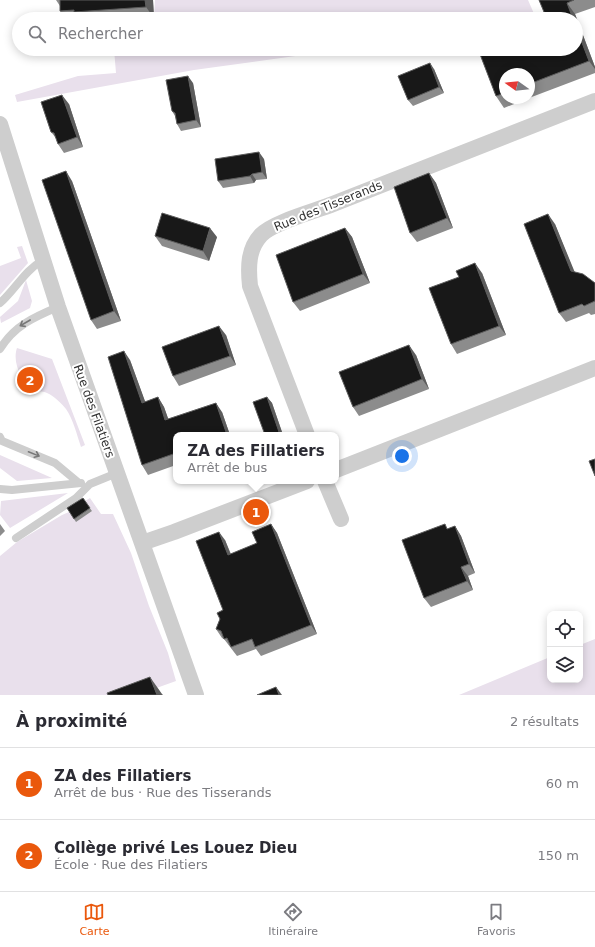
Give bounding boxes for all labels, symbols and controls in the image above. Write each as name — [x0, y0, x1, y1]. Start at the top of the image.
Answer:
search box — [12, 12, 583, 56]
icon: search — [26, 23, 48, 45]
text: Rechercher — [58, 25, 143, 43]
north arrow — [499, 68, 535, 104]
street label: Rue des Tisserands — [272, 178, 384, 234]
one-way arrow — [19, 319, 31, 327]
street label: Rue des Filatiers — [71, 362, 117, 460]
pin: 2 — [17, 365, 43, 395]
popup — [173, 432, 339, 484]
text: ZA des Fillatiers — [187, 442, 325, 460]
your location — [392, 446, 412, 466]
one-way arrow — [28, 451, 40, 459]
text: Arrêt de bus — [187, 460, 267, 475]
pin: 1 — [243, 497, 269, 527]
map controls — [547, 611, 583, 683]
button: locate — [547, 611, 583, 647]
button: layers — [547, 647, 583, 683]
text: À proximité — [16, 711, 127, 731]
text: 2 résultats — [510, 714, 579, 729]
text: ZA des Fillatiers — [54, 767, 191, 785]
text: 1 — [24, 776, 34, 791]
text: 60 m — [546, 776, 579, 791]
text: Arrêt de bus · Rue des Tisserands — [54, 785, 272, 800]
text: Collège privé Les Louez Dieu — [54, 839, 297, 857]
text: 2 — [24, 848, 34, 863]
text: 150 m — [537, 848, 579, 863]
text: École · Rue des Filatiers — [54, 857, 208, 872]
tab: Carte — [79, 901, 109, 938]
tab: Itinéraire — [268, 901, 318, 938]
tab: Favoris — [477, 901, 516, 938]

